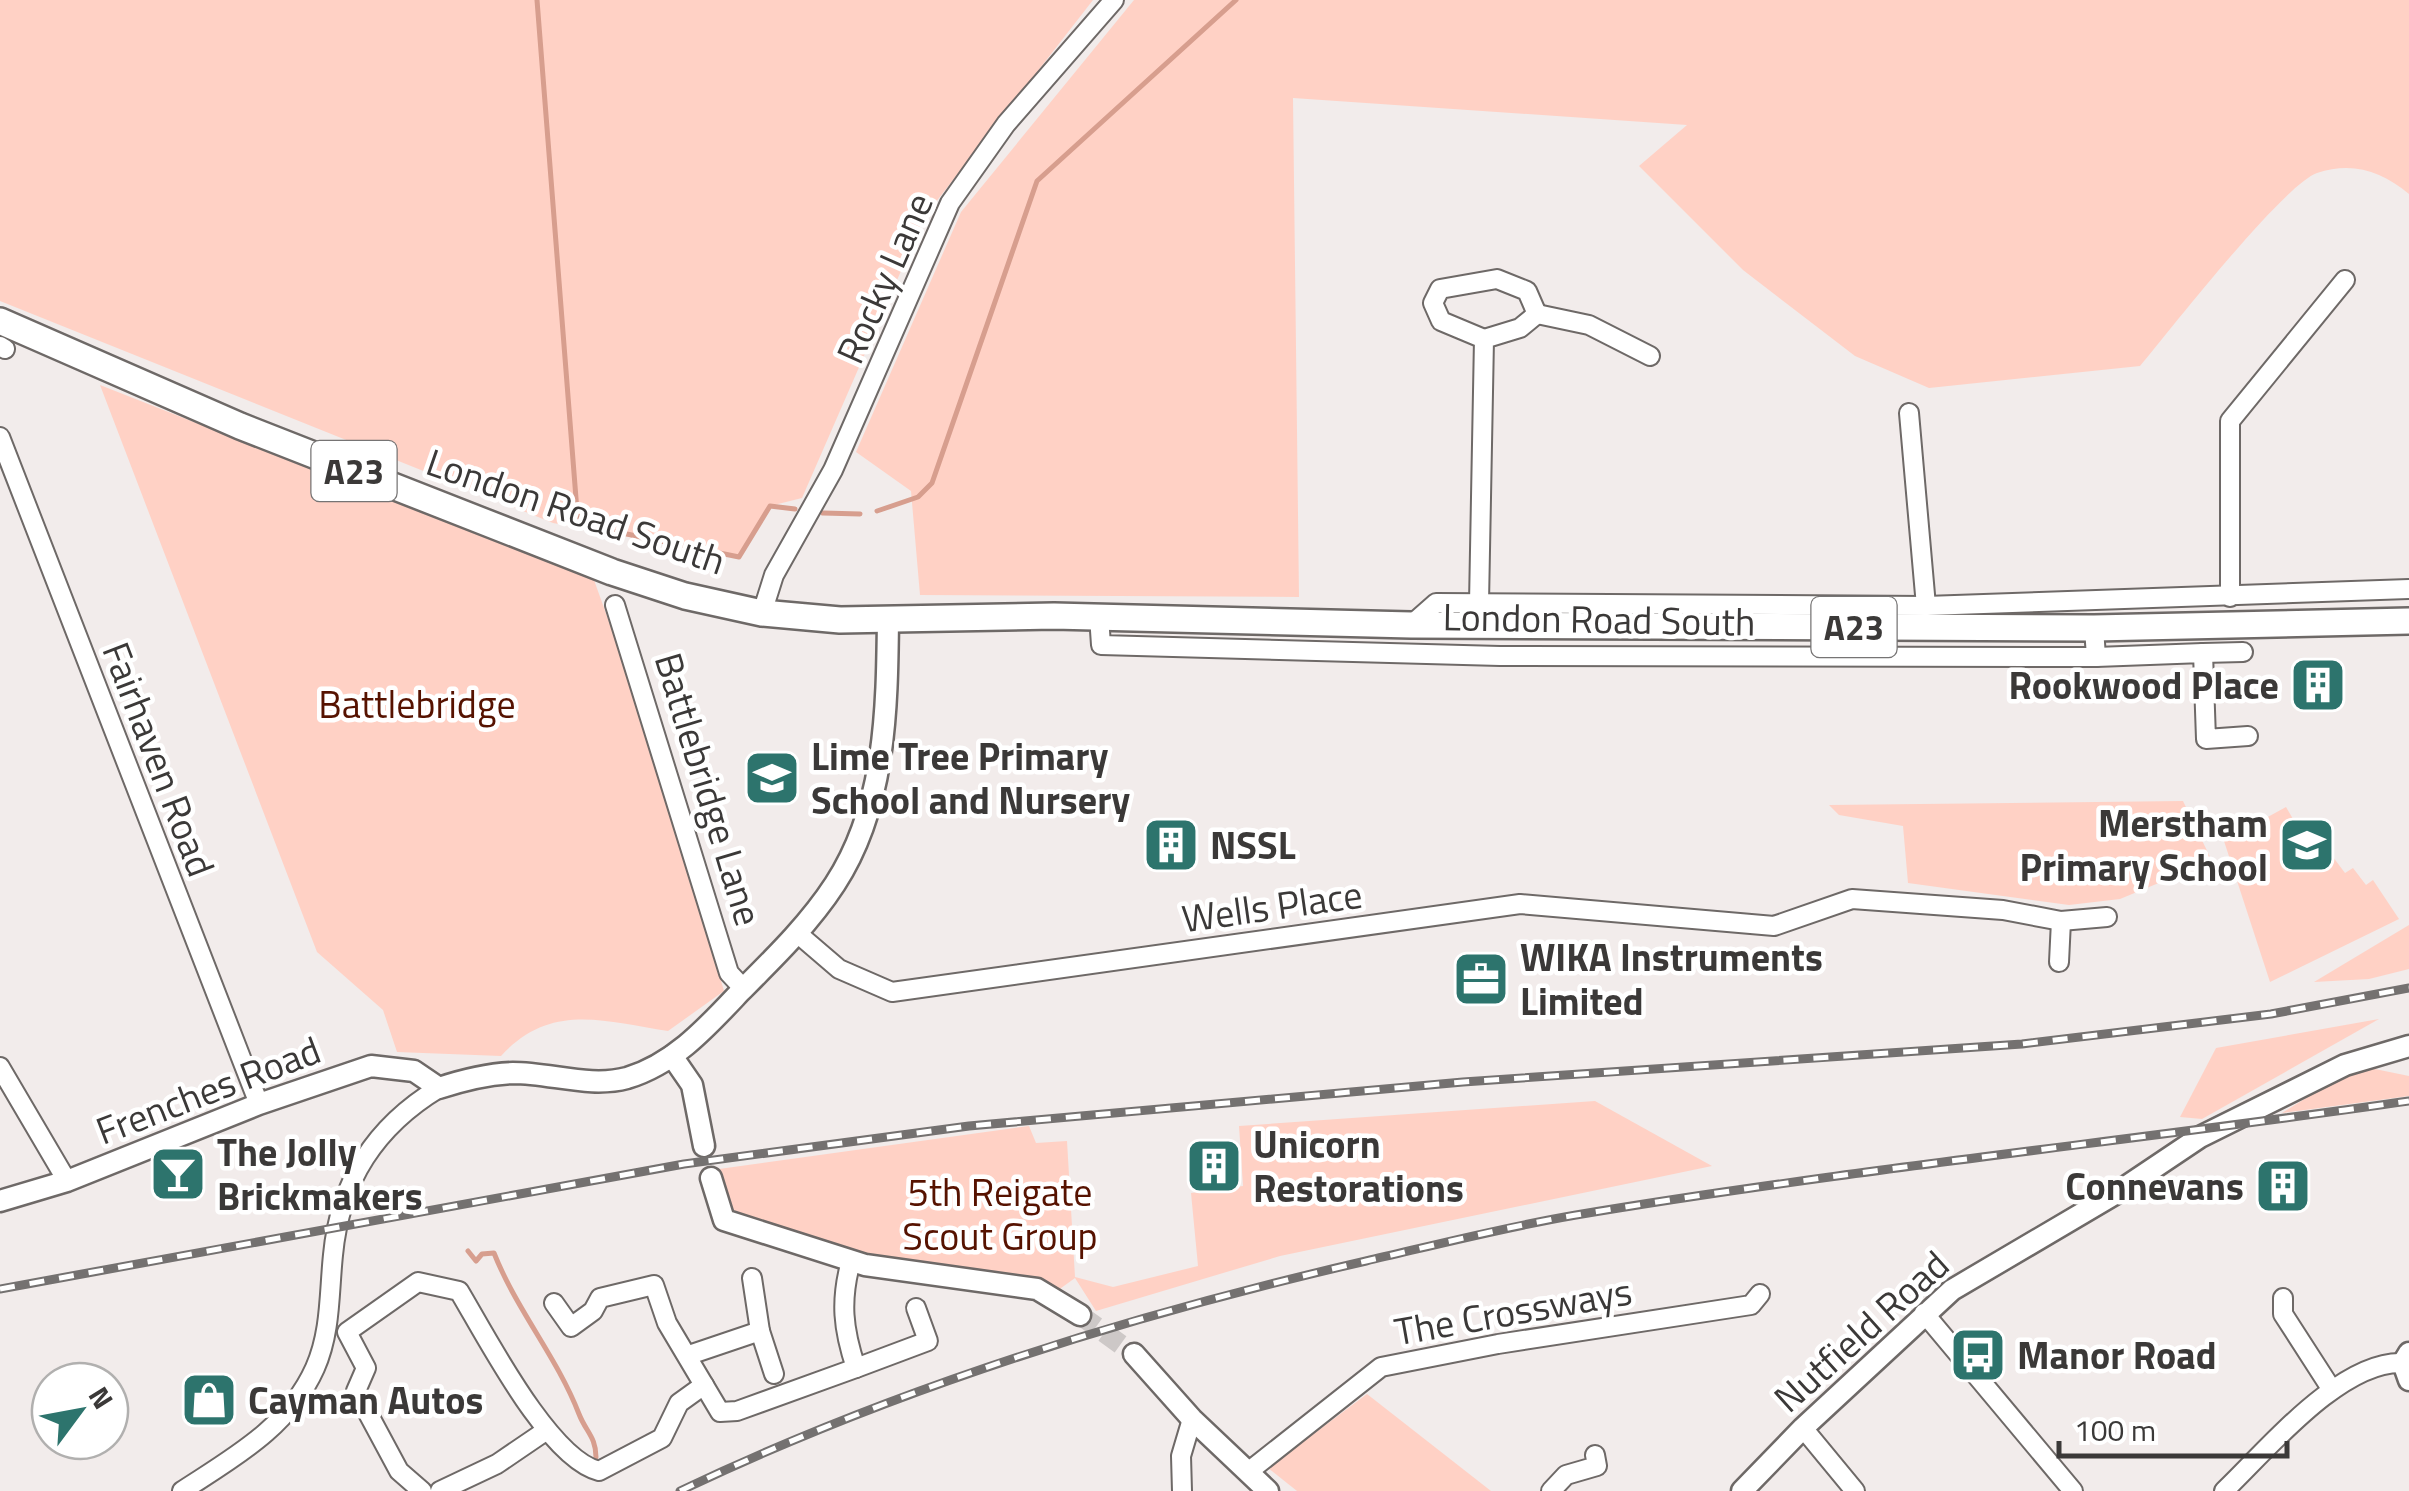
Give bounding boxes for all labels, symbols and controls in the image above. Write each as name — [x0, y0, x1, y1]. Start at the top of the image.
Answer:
street label: Rocky Lane — [821, 183, 947, 373]
street label: London Road South — [419, 433, 733, 589]
road number: A23 — [312, 441, 396, 501]
street label: London Road South — [1442, 587, 1756, 651]
road number: A23 — [1812, 597, 1896, 657]
street label: Fairhaven Road — [88, 633, 230, 885]
street label: Battlebridge Lane — [640, 645, 778, 933]
building icon: Rookwood Place — [2288, 655, 2348, 715]
place label: Rookwood Place — [2009, 656, 2279, 714]
park label: Battlebridge — [318, 675, 516, 733]
place label: Lime Tree Primary School and Nursery — [811, 727, 1130, 829]
school or university icon: Lime Tree Primary School and Nursery — [742, 748, 802, 808]
place label: Merstham Primary School — [2020, 794, 2268, 896]
building icon: NSSL — [1141, 815, 1201, 875]
school or university icon: Merstham Primary School — [2277, 815, 2337, 875]
place label: NSSL — [1210, 816, 1296, 874]
street label: Wells Place — [1178, 865, 1366, 947]
place label: WIKA Instruments Limited — [1520, 928, 1823, 1030]
office icon: WIKA Instruments Limited — [1451, 949, 1511, 1009]
street label: Frenches Road — [87, 1021, 329, 1159]
place label: Unicorn Restorations — [1253, 1115, 1464, 1217]
place label: The Jolly Brickmakers — [217, 1123, 423, 1225]
building icon: Unicorn Restorations — [1184, 1136, 1244, 1196]
bar icon: The Jolly Brickmakers — [148, 1144, 208, 1204]
building icon: Connevans — [2253, 1156, 2313, 1216]
place label: Connevans — [2065, 1157, 2244, 1215]
park label: 5th Reigate Scout Group — [902, 1163, 1098, 1265]
street label: Nutfield Road — [1760, 1236, 1962, 1426]
street label: The Crossways — [1390, 1262, 1636, 1360]
bus stop icon: Manor Road — [1948, 1325, 2008, 1385]
place label: Manor Road — [2017, 1326, 2217, 1384]
north arrow — [30, 1361, 130, 1461]
shop icon: Cayman Autos — [179, 1370, 239, 1430]
place label: Cayman Autos — [248, 1371, 483, 1429]
text: N — [78, 1378, 125, 1417]
scale bar — [2059, 1396, 2286, 1458]
text: 100 m — [2074, 1407, 2156, 1453]

